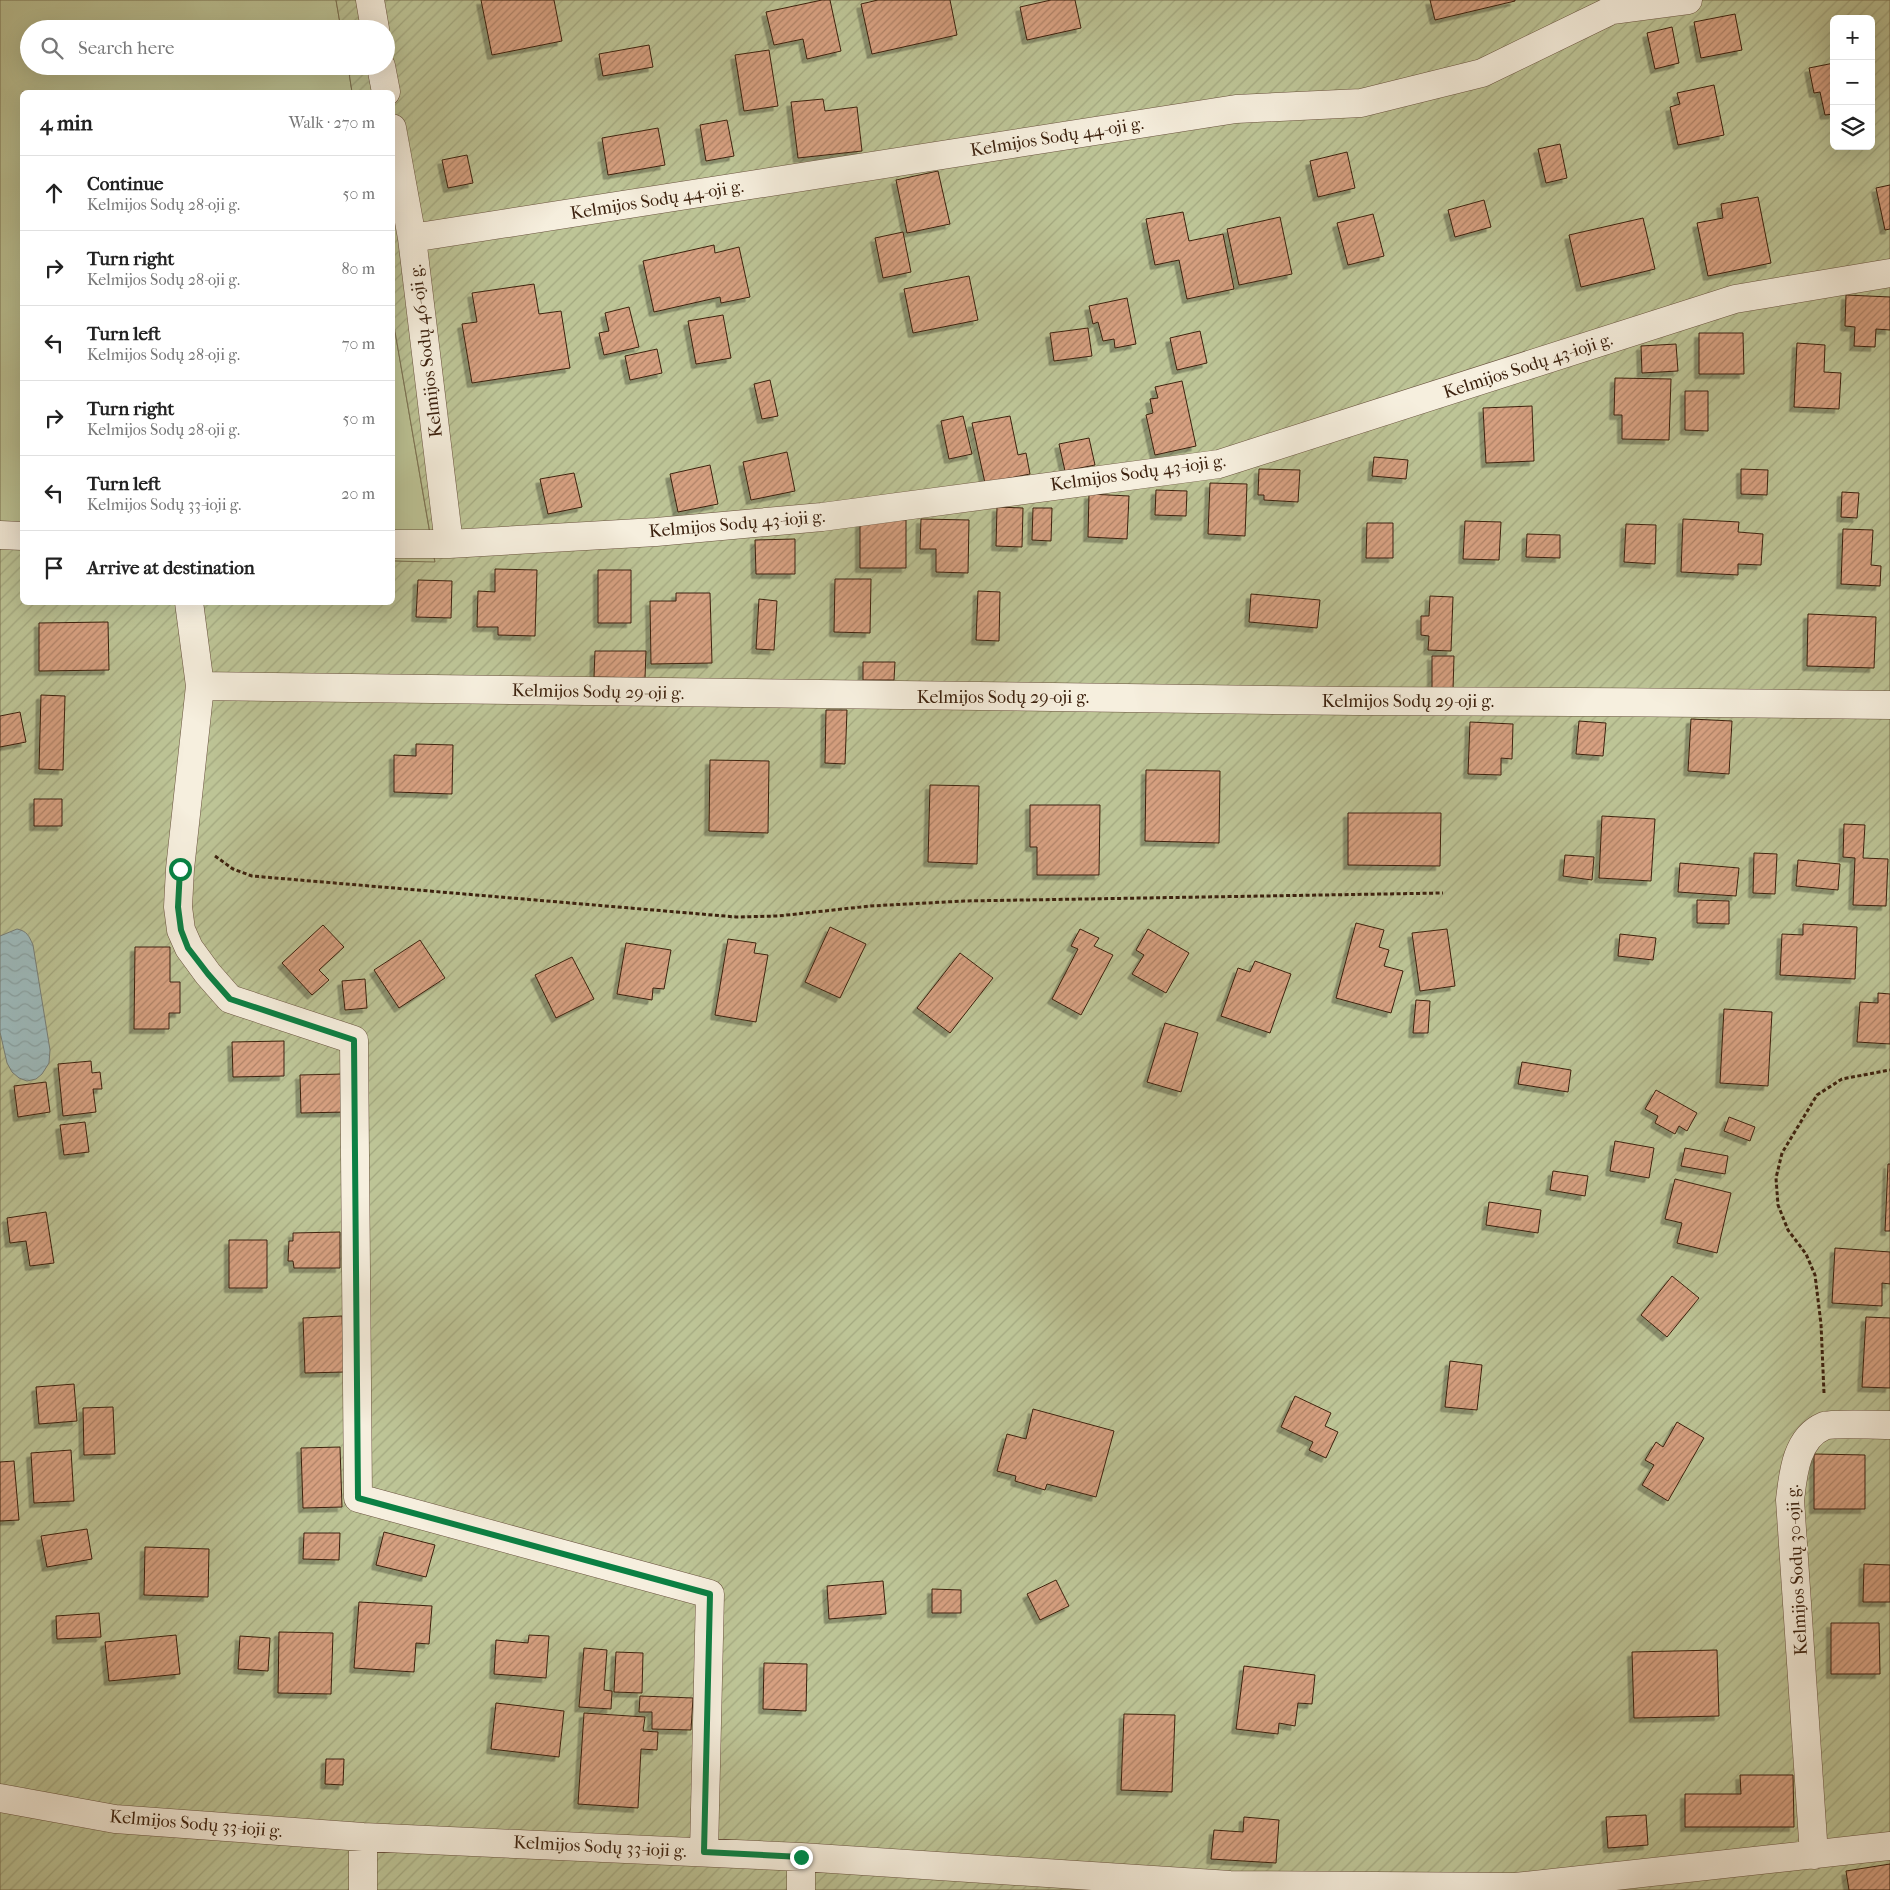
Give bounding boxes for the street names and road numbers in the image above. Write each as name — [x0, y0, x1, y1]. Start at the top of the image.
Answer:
street label: Kelmijos Sodų 44-oji g. — [969, 113, 1145, 161]
street label: Kelmijos Sodų 44-oji g. — [569, 176, 745, 224]
street label: Kelmijos Sodų 46-oji g. — [405, 263, 447, 439]
street label: Kelmijos Sodų 43-ioji g. — [1441, 329, 1615, 403]
street label: Kelmijos Sodų 43-ioji g. — [1049, 450, 1227, 496]
street label: Kelmijos Sodų 43-ioji g. — [648, 506, 826, 542]
street label: Kelmijos Sodų 29-oji g. — [512, 680, 684, 704]
street label: Kelmijos Sodų 29-oji g. — [917, 687, 1089, 708]
street label: Kelmijos Sodų 29-oji g. — [1322, 691, 1494, 712]
street label: Kelmijos Sodų 30-oji g. — [1782, 1484, 1812, 1656]
street label: Kelmijos Sodų 33-ioji g. — [109, 1806, 283, 1842]
street label: Kelmijos Sodų 33-ioji g. — [513, 1832, 687, 1862]

